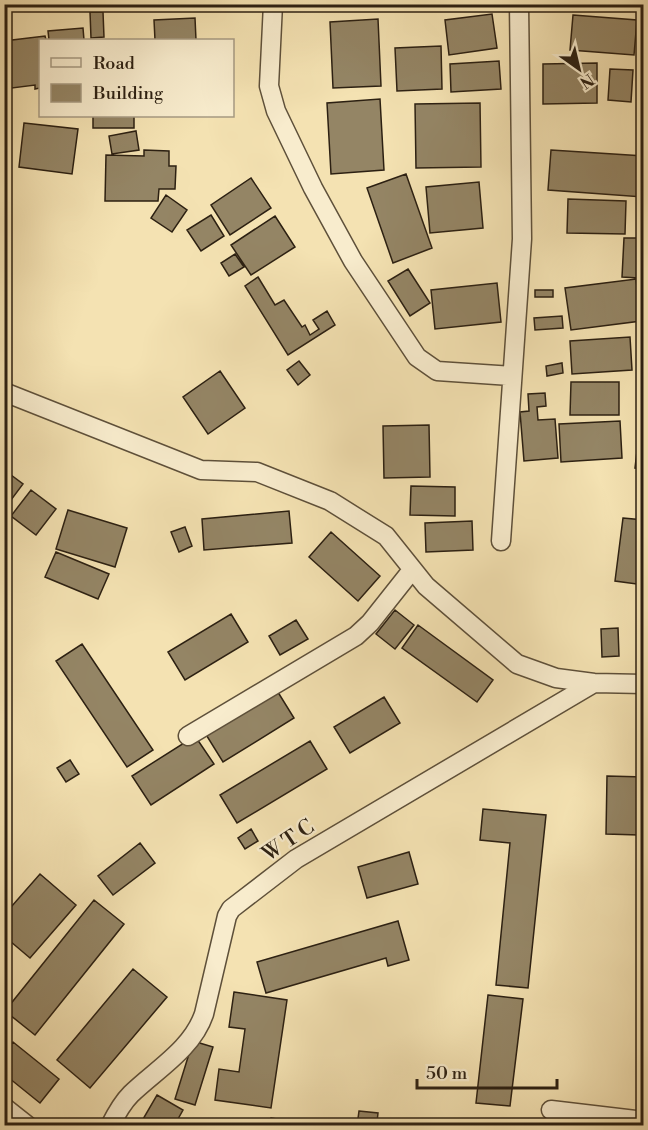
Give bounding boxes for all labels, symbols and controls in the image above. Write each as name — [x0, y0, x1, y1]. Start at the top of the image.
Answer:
legend — [39, 39, 234, 117]
north arrow — [549, 39, 609, 99]
text: Road — [93, 52, 136, 75]
text: N — [576, 69, 598, 93]
text: Building — [92, 82, 164, 105]
street label: W T C — [257, 814, 319, 868]
scale bar — [417, 1052, 556, 1090]
text: 50 m — [426, 1062, 468, 1085]

